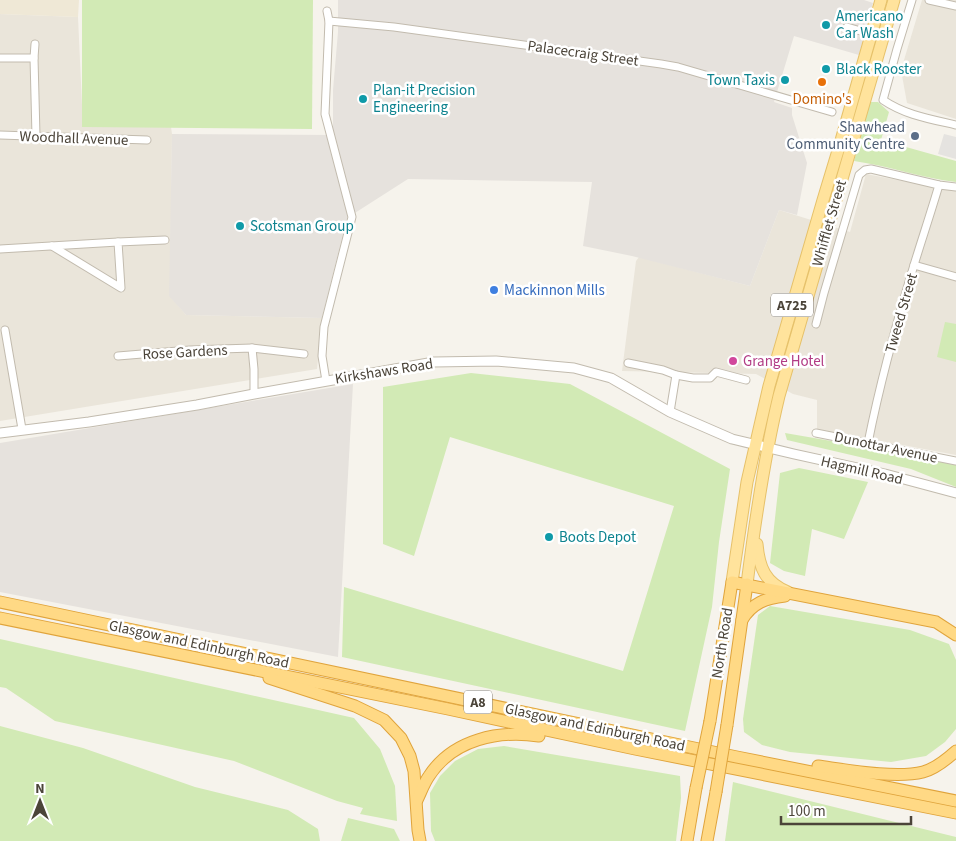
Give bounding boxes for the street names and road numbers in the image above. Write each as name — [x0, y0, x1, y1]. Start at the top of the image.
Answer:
street label: Palacecraig Street — [526, 35, 640, 72]
street label: Woodhall Avenue — [19, 126, 129, 151]
street label: Whifflet Street — [807, 177, 852, 269]
street label: Tweed Street — [880, 271, 923, 355]
road number: A725 — [771, 294, 813, 316]
street label: Rose Gardens — [142, 340, 228, 365]
street label: Kirkshaws Road — [333, 353, 435, 390]
street label: Dunottar Avenue — [832, 426, 939, 469]
street label: Hagmill Road — [819, 451, 905, 490]
street label: North Road — [707, 606, 738, 680]
street label: Glasgow and Edinburgh Road — [107, 615, 291, 674]
road number: A8 — [464, 690, 492, 714]
street label: Glasgow and Edinburgh Road — [503, 698, 687, 757]

